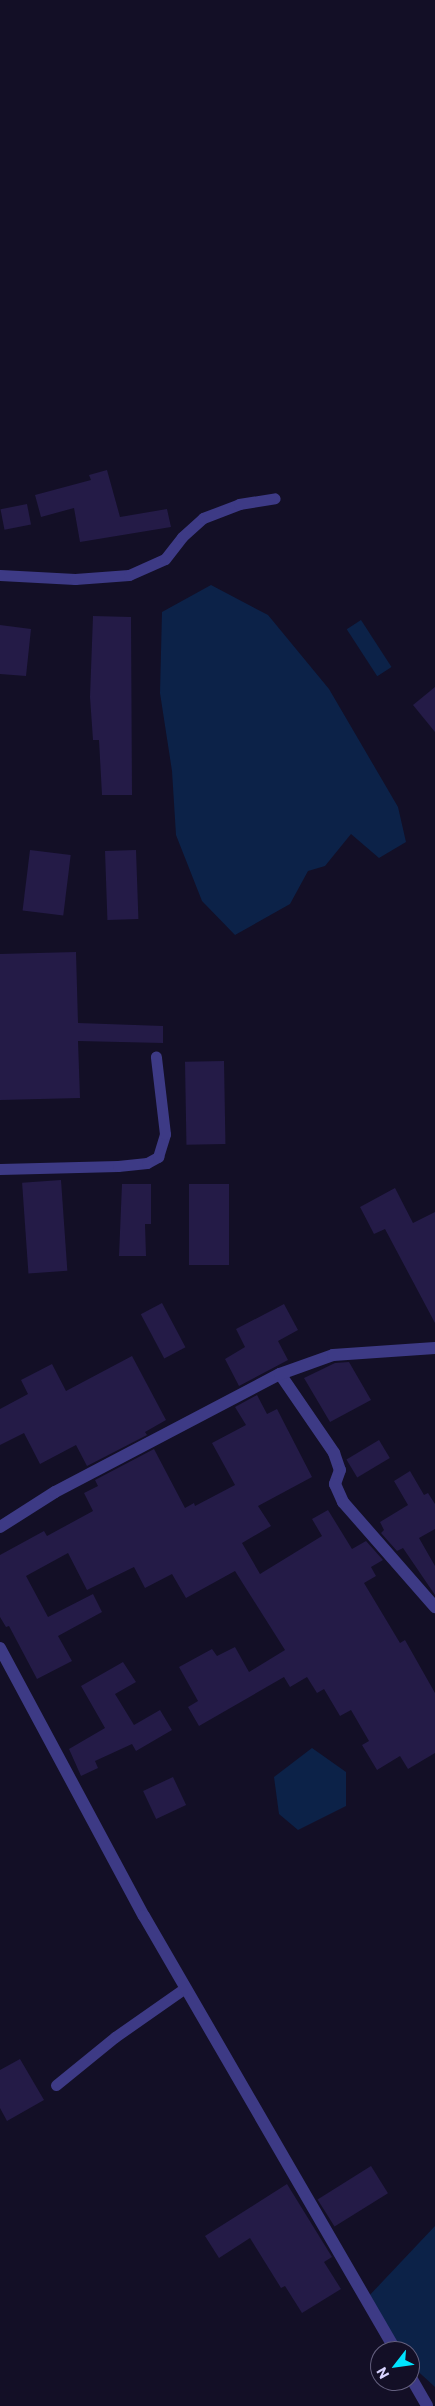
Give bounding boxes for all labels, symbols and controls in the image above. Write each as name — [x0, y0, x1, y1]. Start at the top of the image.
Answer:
north arrow — [370, 2341, 420, 2391]
text: N — [372, 2364, 392, 2382]

